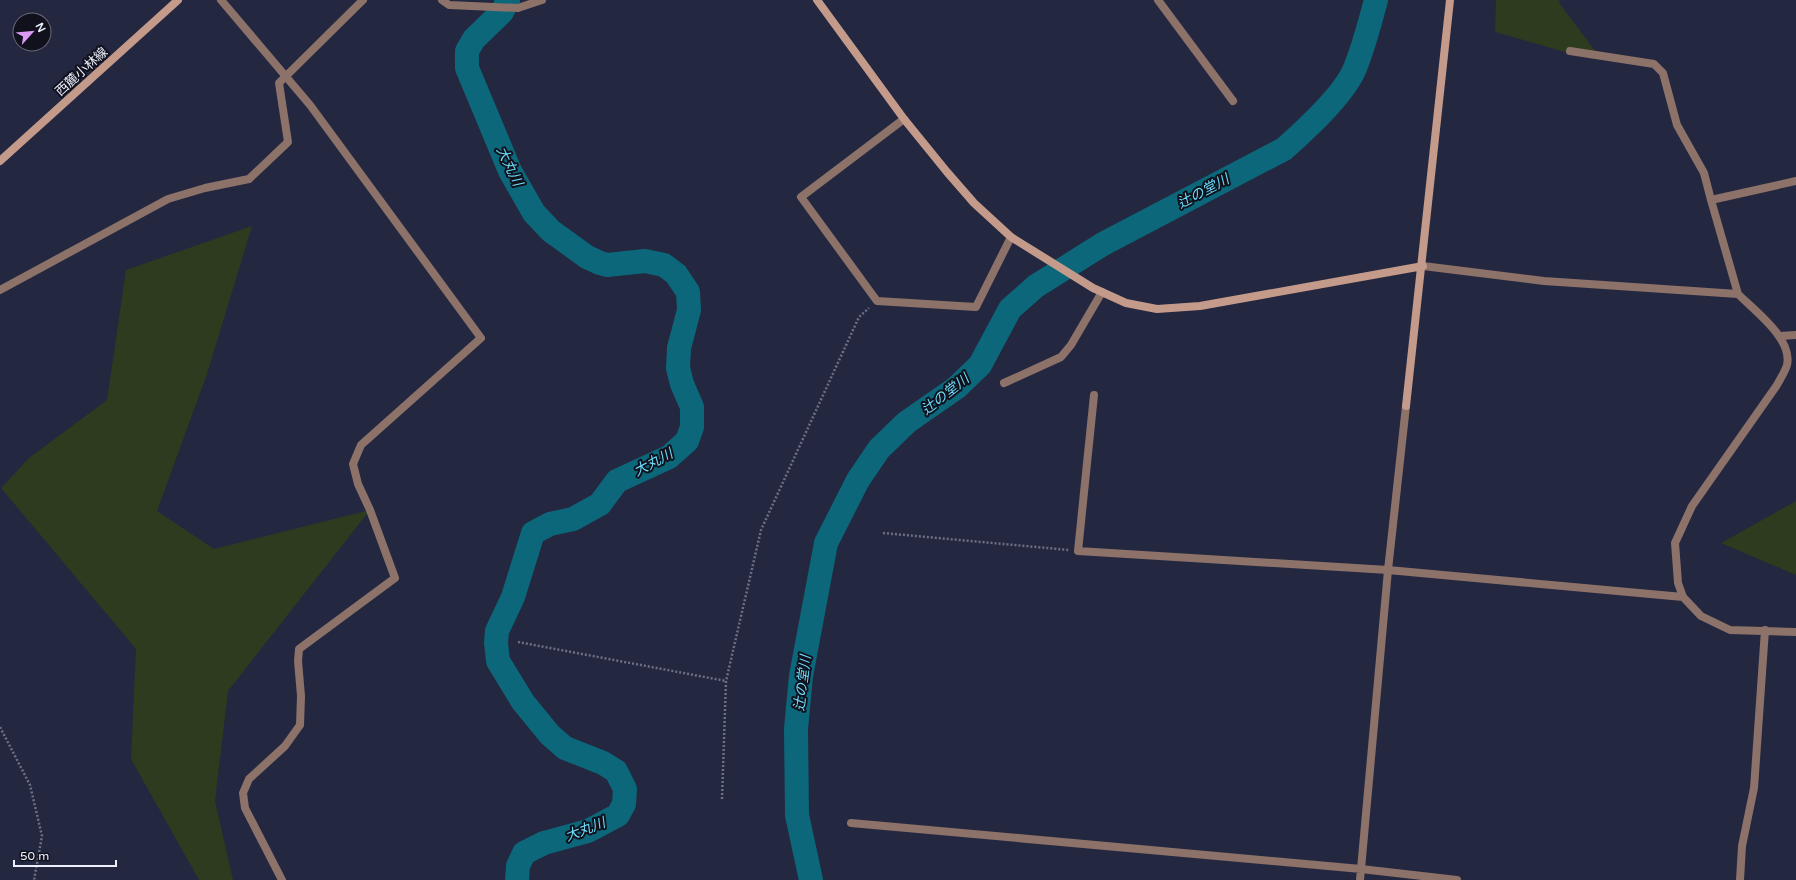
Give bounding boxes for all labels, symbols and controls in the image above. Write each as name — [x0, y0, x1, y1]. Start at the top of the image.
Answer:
north arrow — [12, 12, 52, 52]
text: N — [33, 21, 48, 35]
street label: 西麓小林線 — [52, 44, 111, 99]
water label: 大丸川 — [493, 144, 527, 191]
water label: 辻の堂川 — [1175, 170, 1234, 212]
water label: 辻の堂川 — [918, 369, 974, 418]
water label: 大丸川 — [631, 444, 678, 480]
water label: 辻の堂川 — [791, 652, 815, 712]
water label: 大丸川 — [563, 813, 610, 845]
scale bar — [14, 842, 116, 868]
text: 50 m — [20, 849, 49, 863]

